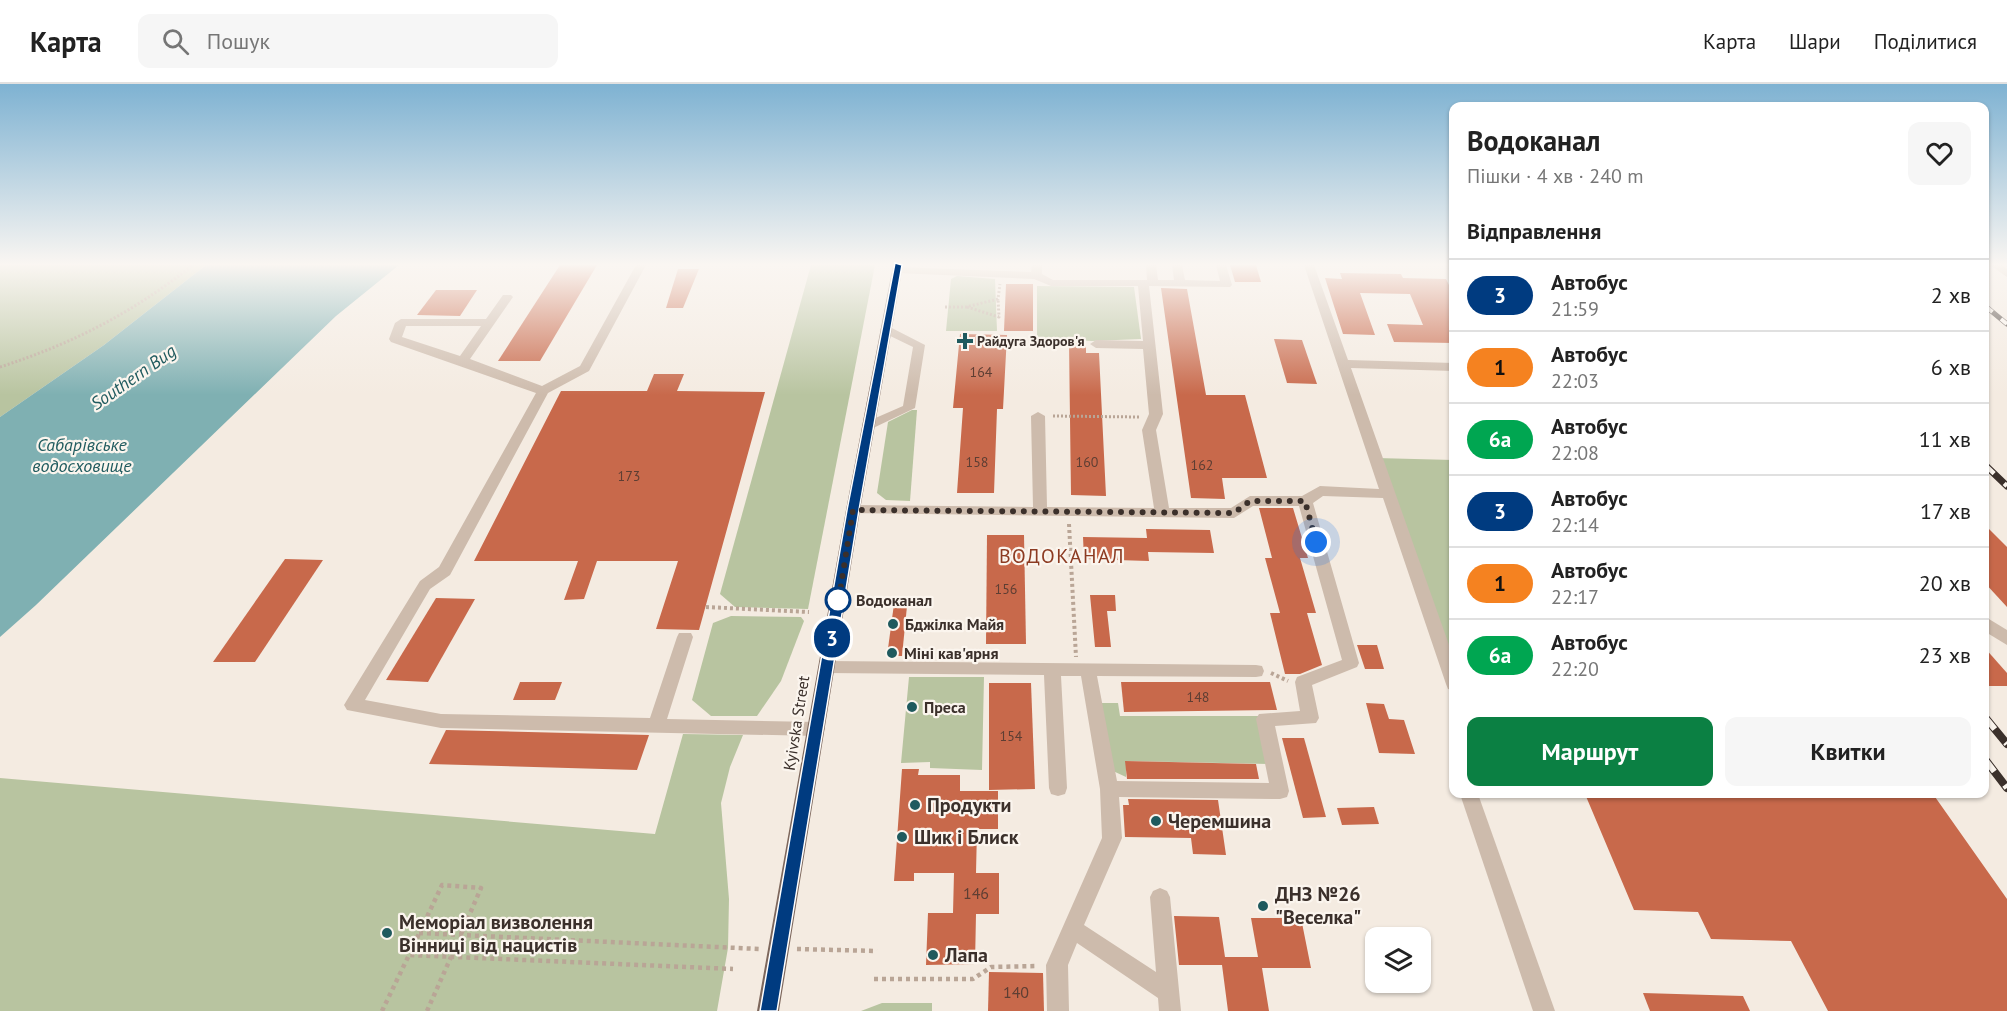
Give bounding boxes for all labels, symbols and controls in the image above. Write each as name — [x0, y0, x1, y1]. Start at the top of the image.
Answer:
search box — [138, 14, 558, 68]
text: Карта — [30, 23, 102, 60]
icon: search — [159, 25, 192, 58]
text: Пошук — [207, 27, 270, 55]
text: Карта — [1703, 28, 1756, 55]
text: Шари — [1789, 28, 1841, 55]
text: Поділитися — [1874, 28, 1977, 55]
text: Водоканал — [1467, 122, 1600, 159]
button: heart — [1908, 122, 1971, 185]
text: Пішки · 4 хв · 240 m — [1467, 163, 1644, 189]
text: Відправлення — [1467, 217, 1601, 245]
text: Автобус — [1551, 268, 1628, 296]
text: 2 хв — [1931, 281, 1971, 309]
text: 3 — [1494, 282, 1506, 309]
text: 21:59 — [1551, 296, 1599, 322]
place label: Райдуга Здоров'я — [977, 332, 1085, 350]
marker: Райдуга Здоров'я — [958, 334, 972, 348]
water label: Southern Bug — [86, 339, 180, 415]
text: Автобус — [1551, 340, 1628, 368]
text: 6 хв — [1931, 353, 1971, 381]
text: 1 — [1494, 354, 1506, 381]
house number: 164 — [970, 363, 993, 381]
text: 22:03 — [1551, 368, 1599, 394]
text: Автобус — [1551, 412, 1628, 440]
text: 11 хв — [1919, 425, 1971, 453]
text: 6а — [1489, 426, 1511, 453]
water label: Сабарівське водосховище — [32, 433, 132, 477]
text: 22:08 — [1551, 440, 1599, 466]
house number: 158 — [966, 453, 988, 471]
house number: 160 — [1076, 453, 1099, 471]
house number: 162 — [1191, 456, 1213, 474]
house number: 173 — [618, 467, 640, 485]
text: Автобус — [1551, 484, 1628, 512]
text: 17 хв — [1920, 497, 1971, 525]
text: 3 — [1494, 498, 1506, 525]
text: 22:14 — [1551, 512, 1599, 538]
your location — [1301, 527, 1331, 557]
district label: ВОДОКАНАЛ — [999, 543, 1125, 569]
text: Автобус — [1551, 556, 1628, 584]
text: 20 хв — [1919, 569, 1971, 597]
text: 1 — [1494, 570, 1506, 597]
house number: 156 — [995, 580, 1017, 598]
text: 22:17 — [1551, 584, 1599, 610]
marker: Водоканал — [825, 587, 851, 613]
place label: Водоканал — [856, 590, 932, 610]
place label: Бджілка Майя — [905, 614, 1004, 634]
marker: Бджілка Майя — [886, 617, 900, 631]
line badge: 3 — [812, 618, 852, 658]
text: 3 — [826, 625, 838, 652]
text: Автобус — [1551, 628, 1628, 656]
text: 23 хв — [1919, 641, 1971, 669]
text: 6а — [1489, 642, 1511, 669]
place label: Міні кав'ярня — [904, 643, 998, 663]
marker: Міні кав'ярня — [885, 646, 899, 660]
text: 22:20 — [1551, 656, 1599, 682]
street label: Kyivska Street — [779, 674, 813, 772]
house number: 148 — [1187, 688, 1209, 706]
place label: Преса — [924, 697, 966, 717]
marker: Преса — [905, 700, 919, 714]
button: Маршрут — [1467, 717, 1713, 786]
button: Квитки — [1725, 717, 1971, 786]
house number: 154 — [1000, 727, 1023, 745]
place label: Продукти — [927, 792, 1011, 818]
marker: Продукти — [908, 798, 922, 812]
place label: Черемшина — [1168, 808, 1271, 834]
marker: Черемшина — [1149, 814, 1163, 828]
place label: Шик і Блиск — [914, 824, 1019, 850]
marker: Шик і Блиск — [895, 830, 909, 844]
place label: ДНЗ №26 "Веселка" — [1275, 881, 1361, 930]
house number: 146 — [963, 883, 989, 903]
marker: ДНЗ №26 "Веселка" — [1256, 899, 1270, 913]
place label: Меморіал визволення Вінниці від нацистів — [399, 909, 593, 958]
marker: Меморіал визволення Вінниці від нацистів — [380, 926, 394, 940]
map controls — [1365, 927, 1431, 993]
button: layers — [1365, 927, 1431, 993]
place label: Лапа — [944, 942, 988, 968]
marker: Лапа — [926, 948, 940, 962]
house number: 140 — [1003, 982, 1029, 1002]

